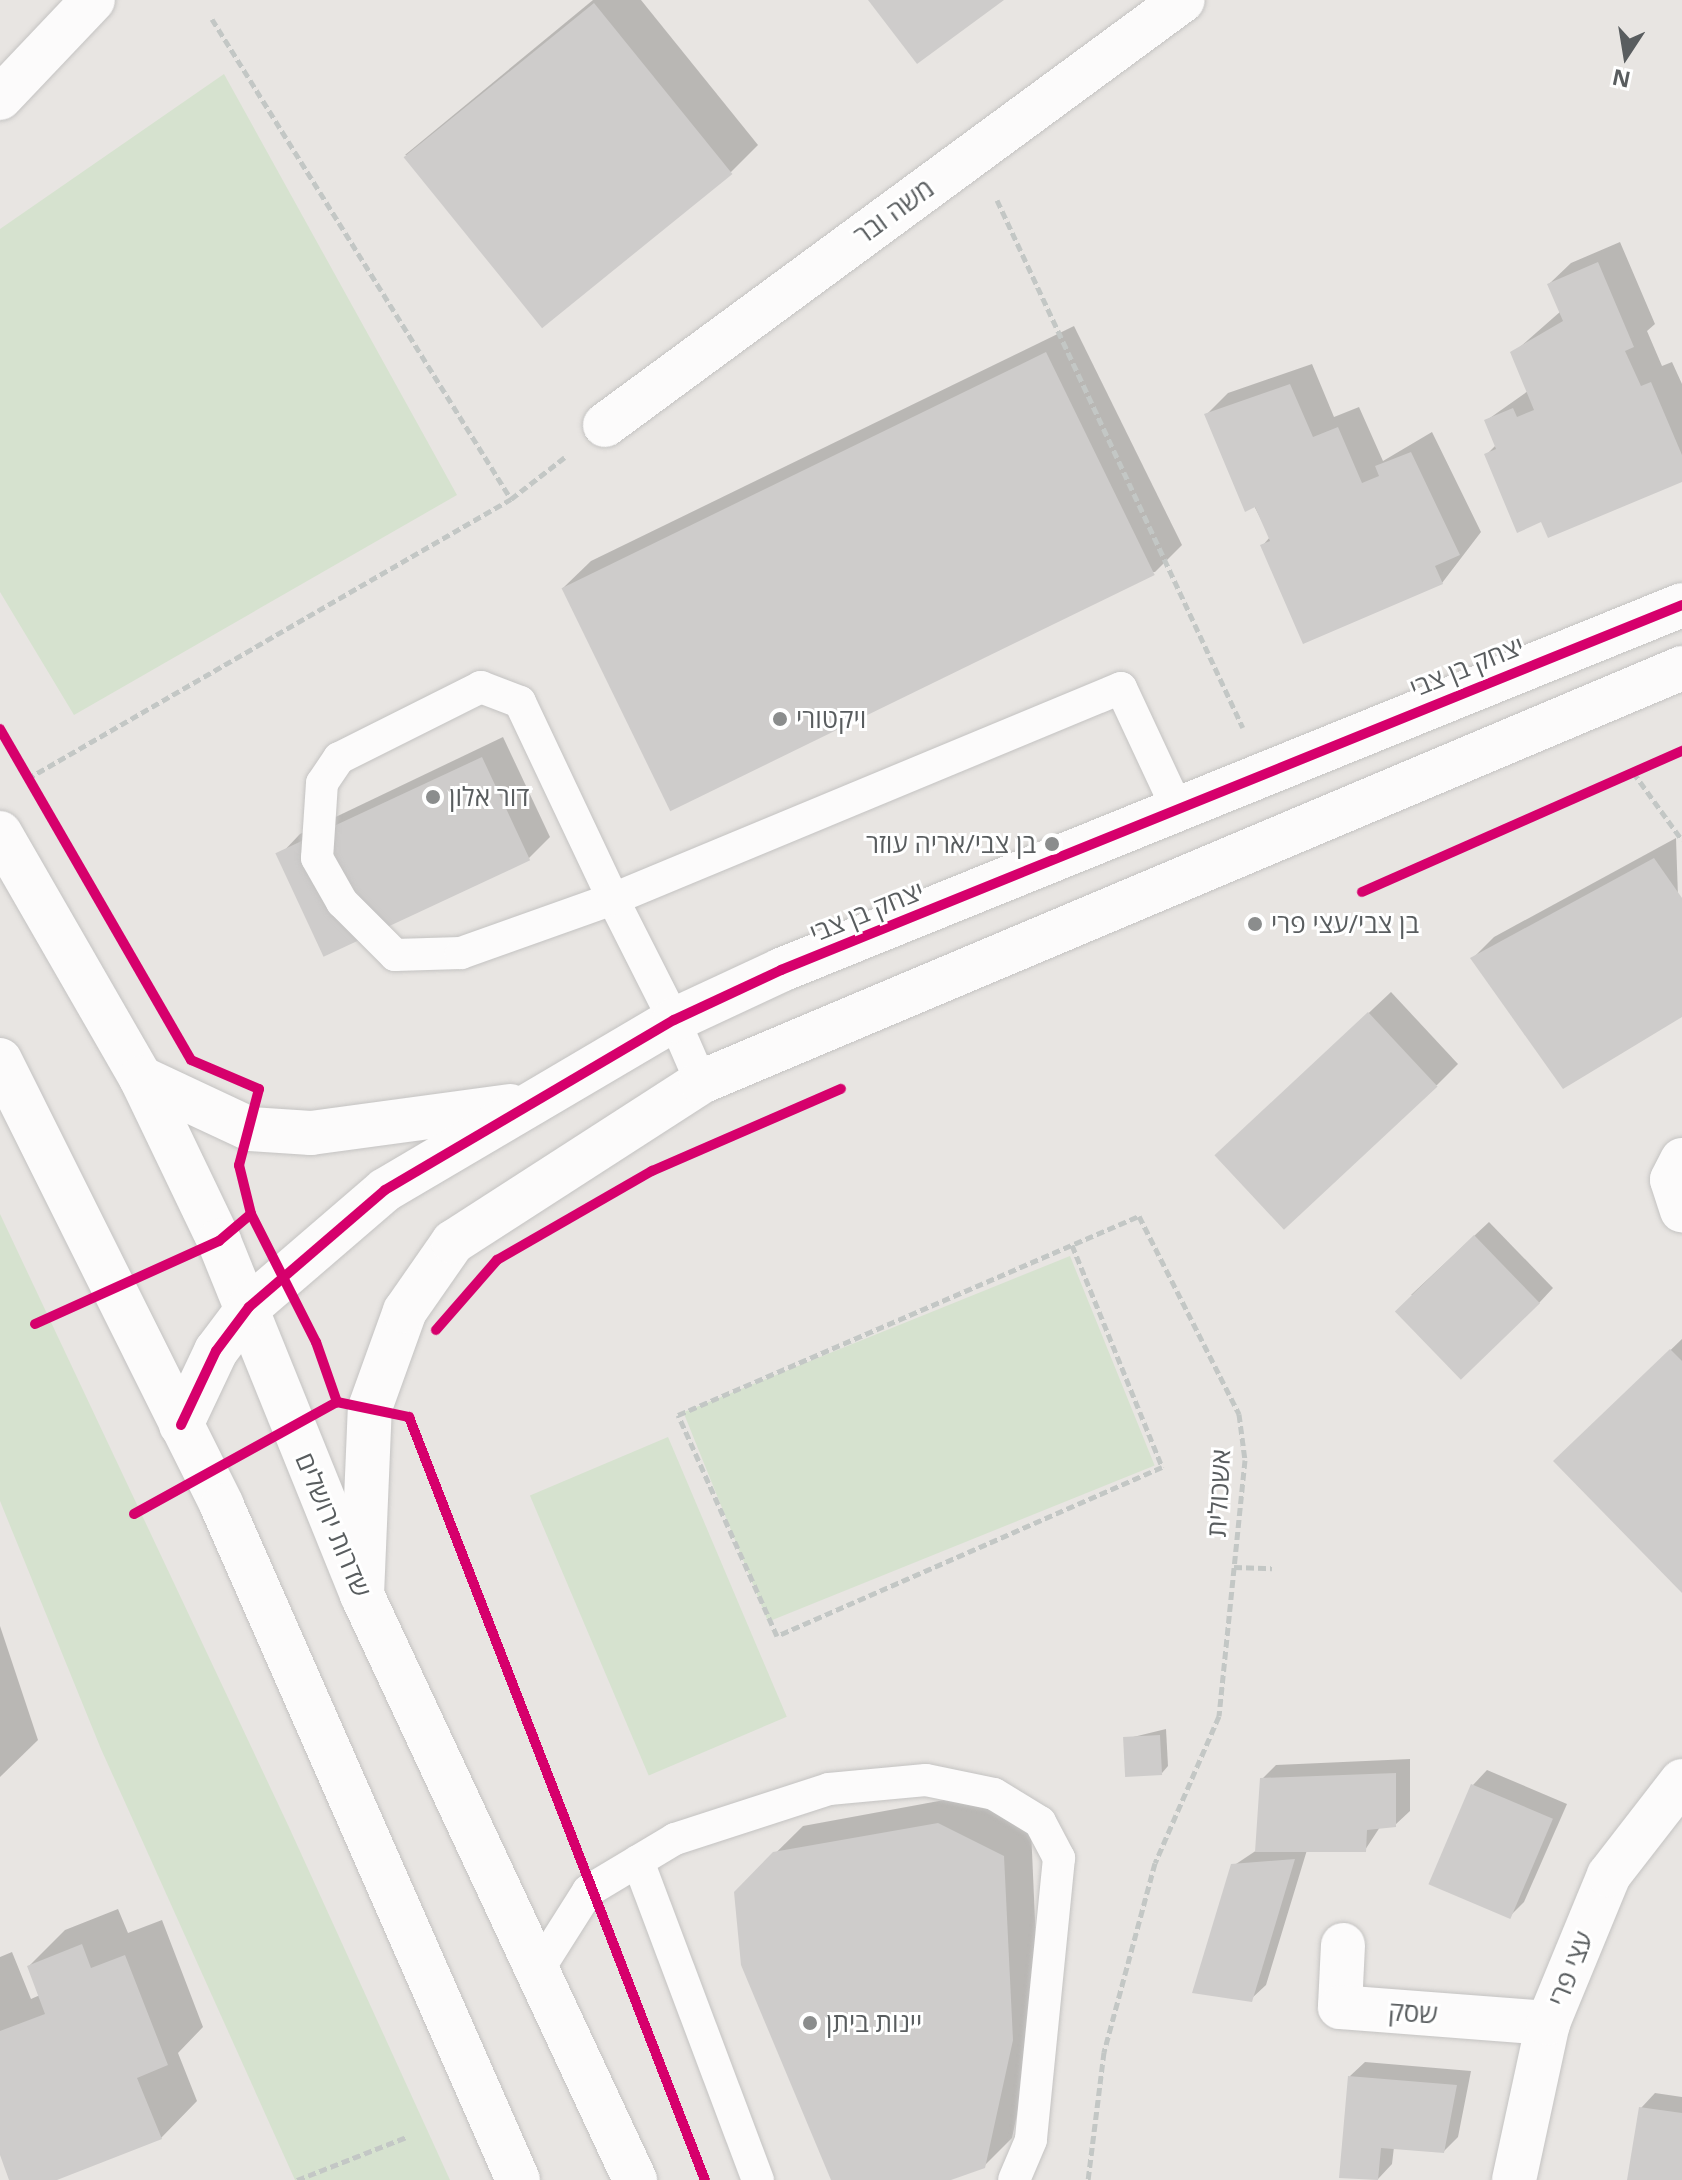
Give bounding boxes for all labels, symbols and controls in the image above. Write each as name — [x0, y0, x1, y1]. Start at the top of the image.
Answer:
north arrow — [1586, 16, 1666, 96]
text: N — [1609, 63, 1633, 96]
street label: משה ובר — [848, 173, 940, 251]
street label: יצחק בן צבי — [1405, 630, 1529, 704]
place label: ויקטורי — [796, 703, 866, 735]
marker: ויקטורי — [771, 710, 789, 728]
place label: דור אלון — [449, 781, 529, 813]
marker: דור אלון — [424, 788, 442, 806]
place label: בן צבי/אריה עוזר — [866, 828, 1036, 860]
marker: בן צבי/אריה עוזר — [1043, 835, 1061, 853]
street label: יצחק בן צבי — [805, 875, 929, 949]
place label: בן צבי/עצי פרי — [1271, 908, 1419, 940]
marker: בן צבי/עצי פרי — [1246, 915, 1264, 933]
street label: שדרות ירושלים — [289, 1448, 377, 1602]
street label: אשכולית — [1201, 1448, 1237, 1538]
street label: עצי פרי — [1542, 1927, 1600, 2011]
street label: שסק — [1387, 1996, 1439, 2030]
place label: יינות ביתן — [826, 2007, 922, 2039]
marker: יינות ביתן — [801, 2014, 819, 2032]

